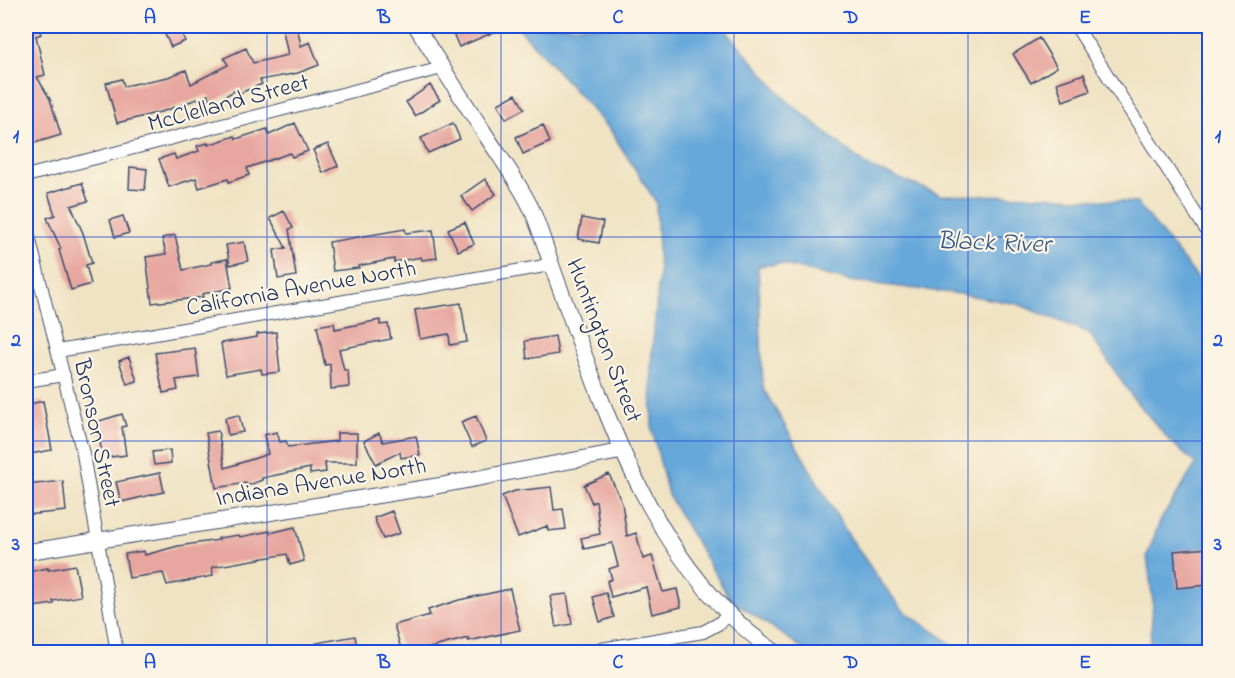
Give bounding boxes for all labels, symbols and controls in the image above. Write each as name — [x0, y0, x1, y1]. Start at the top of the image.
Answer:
text: A — [144, 4, 156, 33]
text: B — [376, 4, 391, 33]
text: C — [613, 4, 624, 33]
text: D — [843, 4, 858, 33]
text: E — [1079, 4, 1091, 33]
street label: McClelland Street — [144, 66, 313, 143]
text: 1 — [13, 123, 20, 152]
text: 1 — [1215, 123, 1222, 152]
water label: Black River — [937, 223, 1054, 265]
street label: California Avenue North — [184, 252, 419, 327]
street label: Huntington Street — [555, 254, 650, 428]
text: 2 — [10, 327, 21, 356]
text: 2 — [1212, 327, 1223, 356]
street label: Bronson Street — [63, 355, 128, 511]
street label: Indiana Avenue North — [214, 450, 429, 517]
text: 3 — [11, 531, 20, 560]
text: 3 — [1213, 531, 1222, 560]
text: A — [144, 649, 156, 678]
text: B — [376, 649, 391, 678]
text: C — [613, 649, 624, 678]
text: D — [843, 649, 858, 678]
text: E — [1079, 649, 1091, 678]

